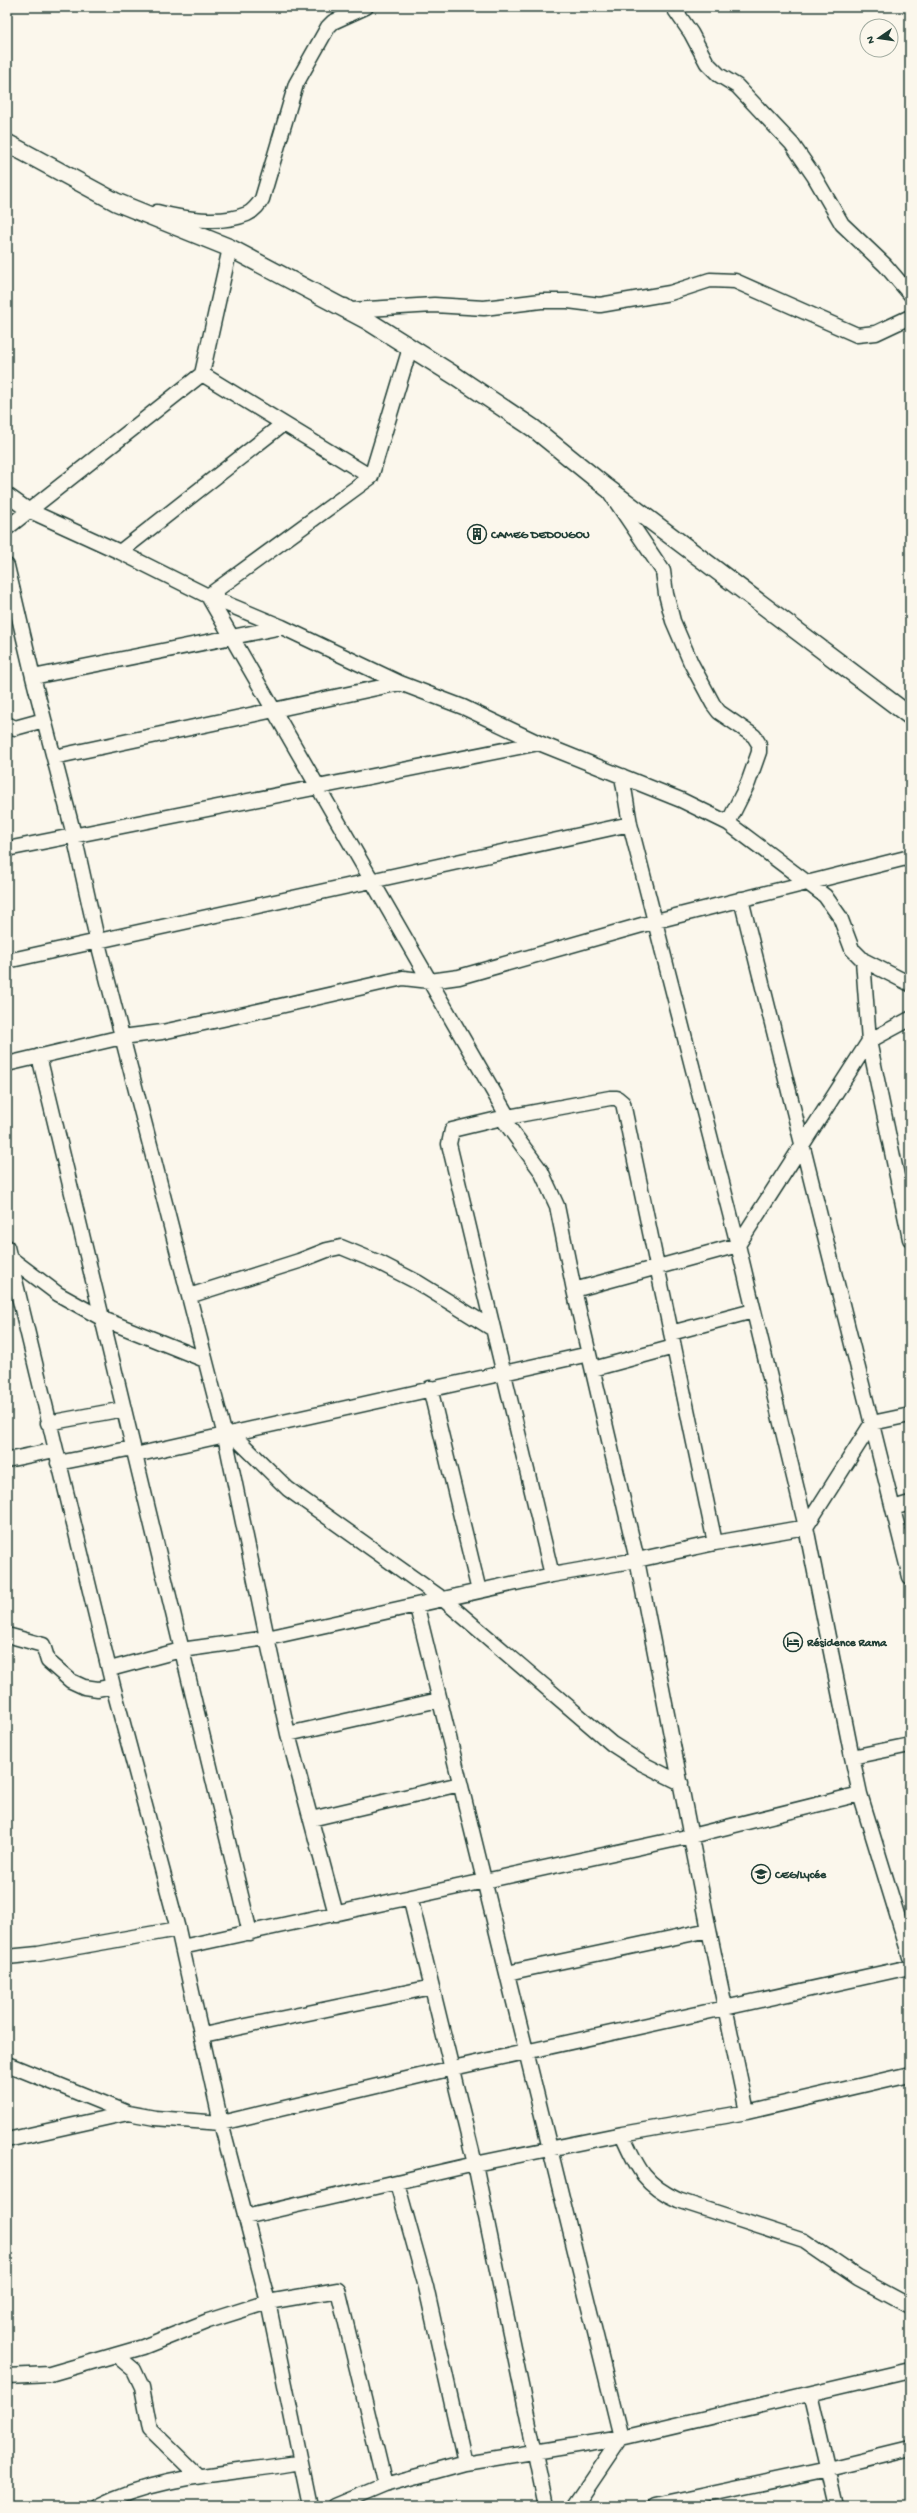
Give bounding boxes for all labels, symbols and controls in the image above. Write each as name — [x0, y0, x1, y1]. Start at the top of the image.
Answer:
north arrow — [859, 18, 899, 58]
text: N — [865, 35, 878, 45]
building icon: CAMEG DEDOUGOU — [466, 523, 488, 545]
place label: CAMEG DEDOUGOU — [490, 529, 590, 543]
hotel icon: Résidence Rama — [782, 1631, 804, 1653]
place label: Résidence Rama — [806, 1637, 888, 1651]
school or university icon: CEG/Lycée — [750, 1863, 772, 1885]
place label: CEG/Lycée — [774, 1869, 827, 1883]

